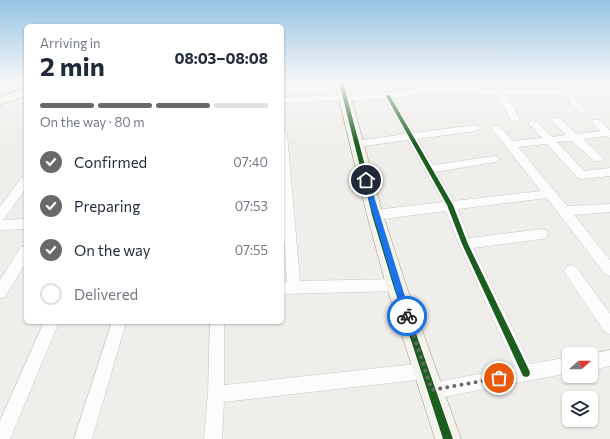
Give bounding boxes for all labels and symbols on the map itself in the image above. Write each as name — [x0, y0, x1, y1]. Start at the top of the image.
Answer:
pin — [349, 163, 383, 197]
courier — [387, 296, 427, 336]
north arrow — [562, 347, 598, 383]
pin — [482, 361, 516, 395]

